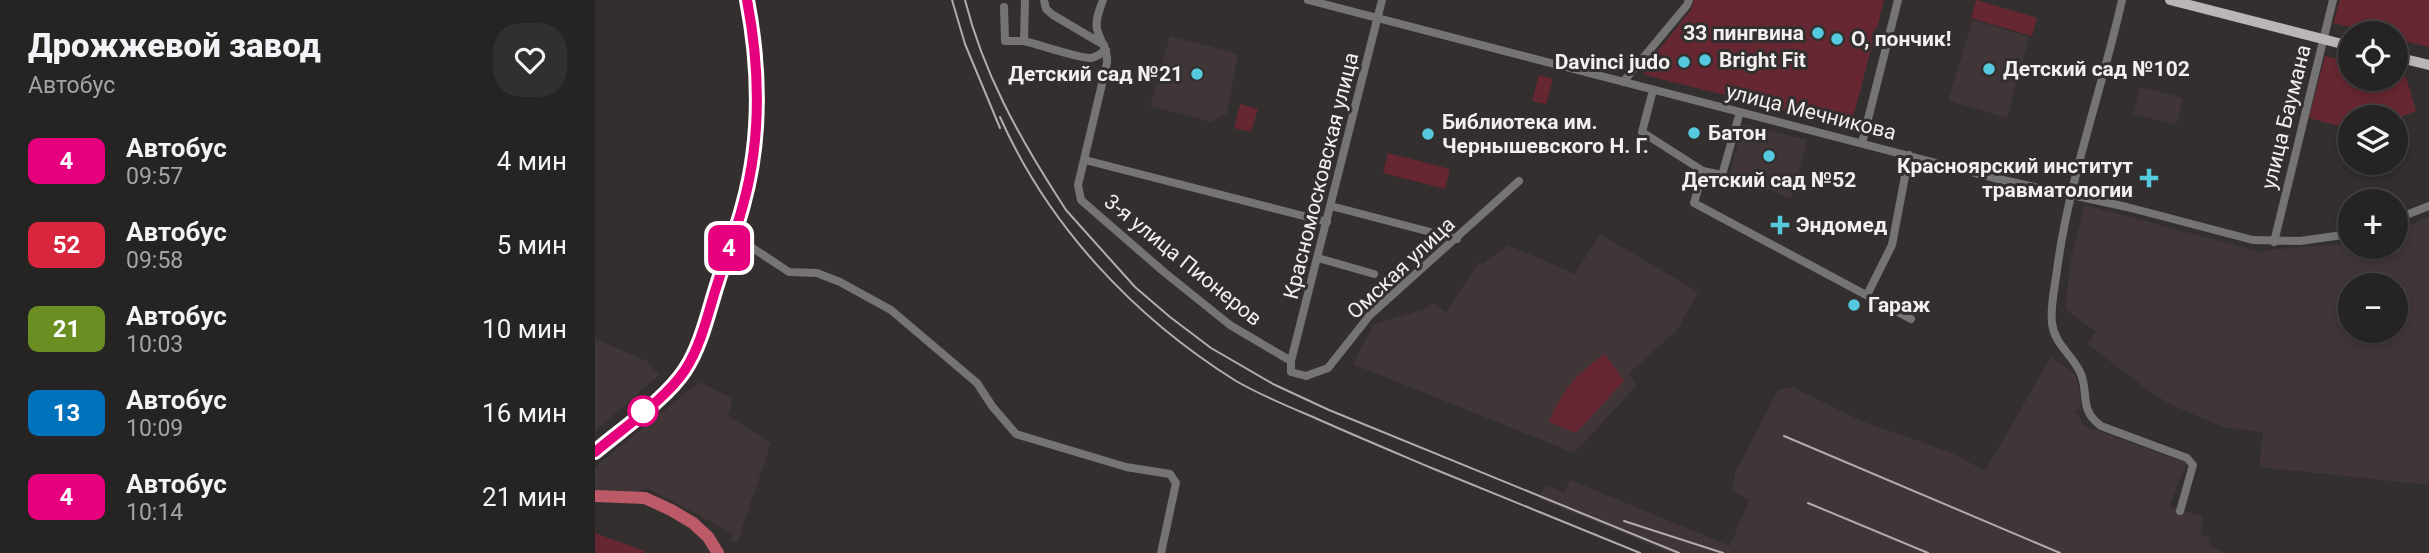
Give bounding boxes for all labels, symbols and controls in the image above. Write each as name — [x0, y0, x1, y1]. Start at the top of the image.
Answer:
place label: 33 пингвина — [1683, 21, 1804, 45]
map controls — [2338, 21, 2408, 343]
button: locate — [2338, 21, 2408, 91]
button: heart — [493, 23, 567, 97]
marker: 33 пингвина — [1810, 25, 1826, 41]
text: Дрожжевой завод — [28, 26, 321, 65]
place label: О, пончик! — [1851, 27, 1951, 51]
marker: О, пончик! — [1829, 31, 1845, 47]
street label: улица Баумана — [2256, 42, 2316, 192]
place label: Bright Fit — [1719, 48, 1806, 72]
street label: Красномосковская улица — [1279, 50, 1363, 302]
place label: Davinci judo — [1555, 50, 1670, 74]
marker: Bright Fit — [1697, 52, 1713, 68]
marker: Davinci judo — [1676, 54, 1692, 70]
place label: Детский сад №102 — [2003, 57, 2190, 81]
marker: Детский сад №102 — [1981, 61, 1997, 77]
place label: Детский сад №21 — [1008, 62, 1183, 86]
marker: Детский сад №21 — [1189, 66, 1205, 82]
text: Автобус — [28, 72, 115, 99]
street label: улица Мечникова — [1723, 79, 1899, 145]
button: layers — [2338, 105, 2408, 175]
place label: Библиотека им. Чернышевского Н. Г. — [1442, 110, 1649, 158]
place label: Батон — [1708, 121, 1766, 145]
marker: Батон — [1686, 125, 1702, 141]
marker: Библиотека им. Чернышевского Н. Г. — [1420, 126, 1436, 142]
text: Автобус — [126, 133, 227, 163]
text: 4 мин — [497, 146, 567, 176]
text: 4 — [60, 147, 73, 175]
marker: Детский сад №52 — [1761, 148, 1777, 164]
place label: Красноярский институт травматологии — [1897, 154, 2133, 202]
text: 09:57 — [126, 163, 183, 190]
place label: Детский сад №52 — [1682, 168, 1856, 192]
marker: Красноярский институт травматологии — [2139, 168, 2159, 188]
street label: 3-я улица Пионеров — [1100, 189, 1266, 331]
button: + — [2338, 189, 2408, 259]
street label: Омская улица — [1342, 212, 1460, 324]
place label: Эндомед — [1796, 213, 1887, 237]
marker: Эндомед — [1770, 215, 1790, 235]
text: Автобус — [126, 217, 227, 247]
line badge: 4 — [706, 225, 752, 271]
text: 5 мин — [497, 230, 567, 260]
text: 52 — [53, 231, 80, 259]
text: 4 — [722, 234, 736, 262]
text: 09:58 — [126, 247, 183, 274]
button: − — [2338, 273, 2408, 343]
place label: Гараж — [1868, 293, 1930, 317]
marker: Гараж — [1846, 297, 1862, 313]
text: Автобус — [126, 301, 227, 331]
text: 10 мин — [482, 314, 567, 344]
text: 21 — [53, 315, 80, 343]
text: 10:03 — [126, 331, 183, 358]
text: Автобус — [126, 385, 227, 415]
unlabelled marker — [628, 396, 658, 426]
text: 16 мин — [482, 398, 567, 428]
text: 13 — [53, 399, 80, 427]
text: 10:09 — [126, 415, 183, 442]
text: Автобус — [126, 469, 227, 499]
text: 21 мин — [482, 482, 567, 512]
text: 4 — [60, 483, 73, 511]
text: 10:14 — [126, 499, 183, 526]

